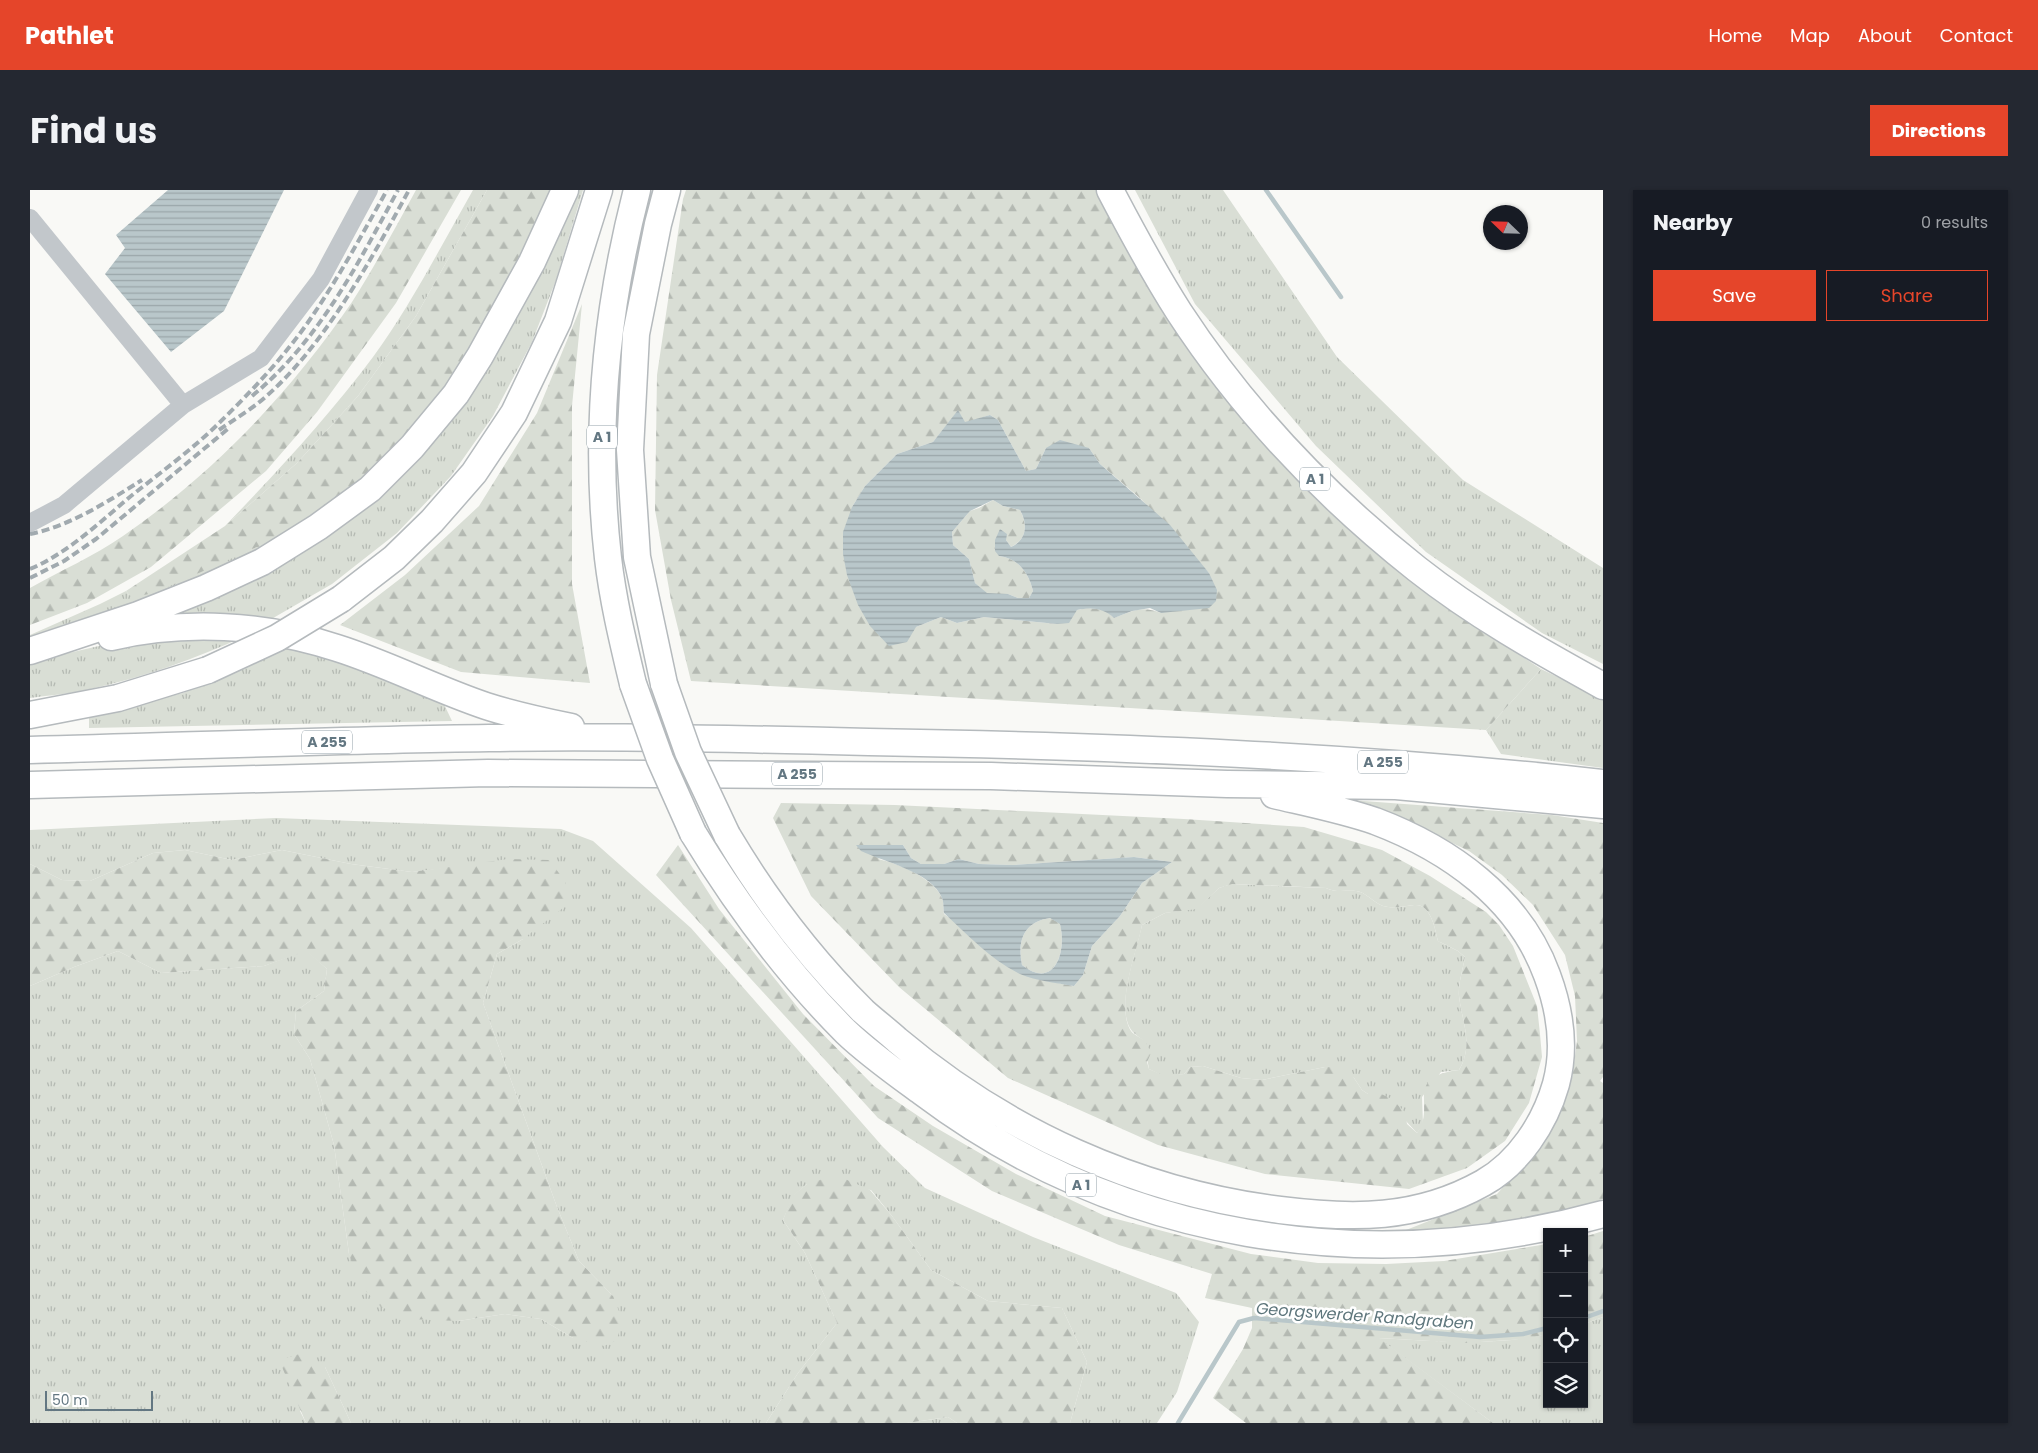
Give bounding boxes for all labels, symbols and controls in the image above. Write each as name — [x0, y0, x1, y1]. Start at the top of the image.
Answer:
text: Pathlet — [25, 19, 114, 52]
text: Home — [1708, 23, 1762, 48]
text: Map — [1790, 23, 1830, 48]
text: About — [1858, 23, 1912, 48]
text: Contact — [1940, 23, 2013, 48]
button: Directions — [1870, 105, 2008, 156]
text: Find us — [30, 106, 157, 155]
north arrow — [1483, 205, 1528, 250]
text: Nearby — [1653, 208, 1733, 237]
text: 0 results — [1921, 211, 1988, 234]
button: Save — [1653, 270, 1816, 321]
button: Share — [1826, 270, 1988, 321]
road number: A 1 — [587, 426, 617, 448]
road number: A 1 — [1300, 468, 1330, 490]
road number: A 255 — [302, 730, 352, 754]
road number: A 255 — [1358, 750, 1408, 774]
road number: A 255 — [772, 762, 822, 786]
road number: A 1 — [1066, 1174, 1096, 1196]
map controls — [1543, 1228, 1588, 1408]
button: + — [1543, 1228, 1588, 1273]
button: − — [1543, 1273, 1588, 1318]
water label: Georgswerder Randgraben — [1255, 1297, 1475, 1335]
button: locate — [1543, 1318, 1588, 1363]
button: layers — [1543, 1363, 1588, 1408]
scale bar — [45, 1388, 152, 1411]
text: 50 m — [52, 1390, 88, 1410]

